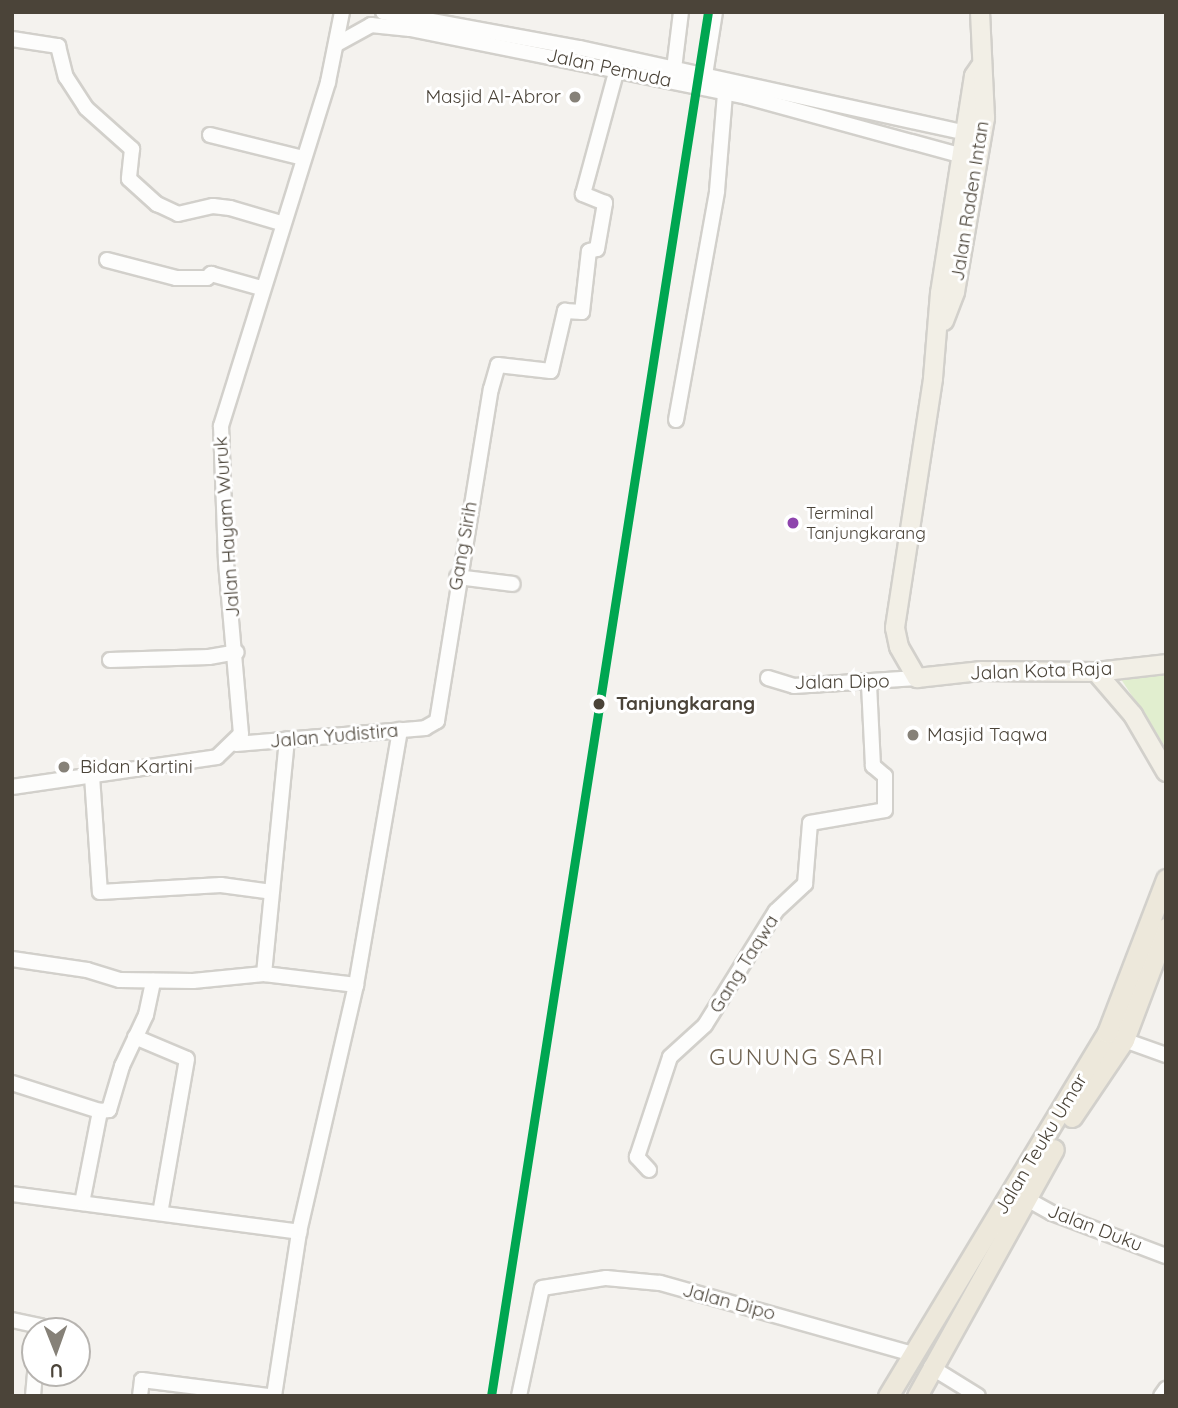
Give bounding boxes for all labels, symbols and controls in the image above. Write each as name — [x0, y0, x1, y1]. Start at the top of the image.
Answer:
street label: Jalan Pemuda — [544, 44, 674, 92]
place label: Masjid Al-Abror — [425, 86, 561, 108]
marker: Masjid Al-Abror — [567, 89, 583, 105]
street label: Jalan Raden Intan — [946, 119, 994, 283]
street label: Jalan Hayam Wuruk — [209, 436, 245, 618]
street label: Gang Sirih — [444, 500, 482, 592]
place label: Terminal Tanjungkarang — [806, 503, 926, 543]
marker: Terminal Tanjungkarang — [786, 516, 800, 530]
street label: Jalan Kota Raja — [969, 657, 1113, 685]
street label: Jalan Dipo — [794, 670, 890, 694]
marker: Tanjungkarang — [588, 693, 610, 715]
place label: Tanjungkarang — [616, 693, 755, 715]
street label: Jalan Yudistira — [269, 719, 399, 753]
place label: Masjid Taqwa — [927, 724, 1048, 746]
marker: Masjid Taqwa — [905, 727, 921, 743]
place label: Bidan Kartini — [80, 756, 193, 778]
marker: Bidan Kartini — [54, 757, 74, 777]
street label: Gang Taqwa — [705, 911, 783, 1017]
district label: GUNUNG SARI — [711, 1043, 883, 1071]
street label: Jalan Teuku Umar — [990, 1069, 1092, 1219]
street label: Jalan Duku — [1044, 1199, 1146, 1257]
street label: Jalan Dipo — [680, 1279, 778, 1325]
north arrow — [21, 1317, 91, 1387]
text: U — [49, 1359, 63, 1383]

